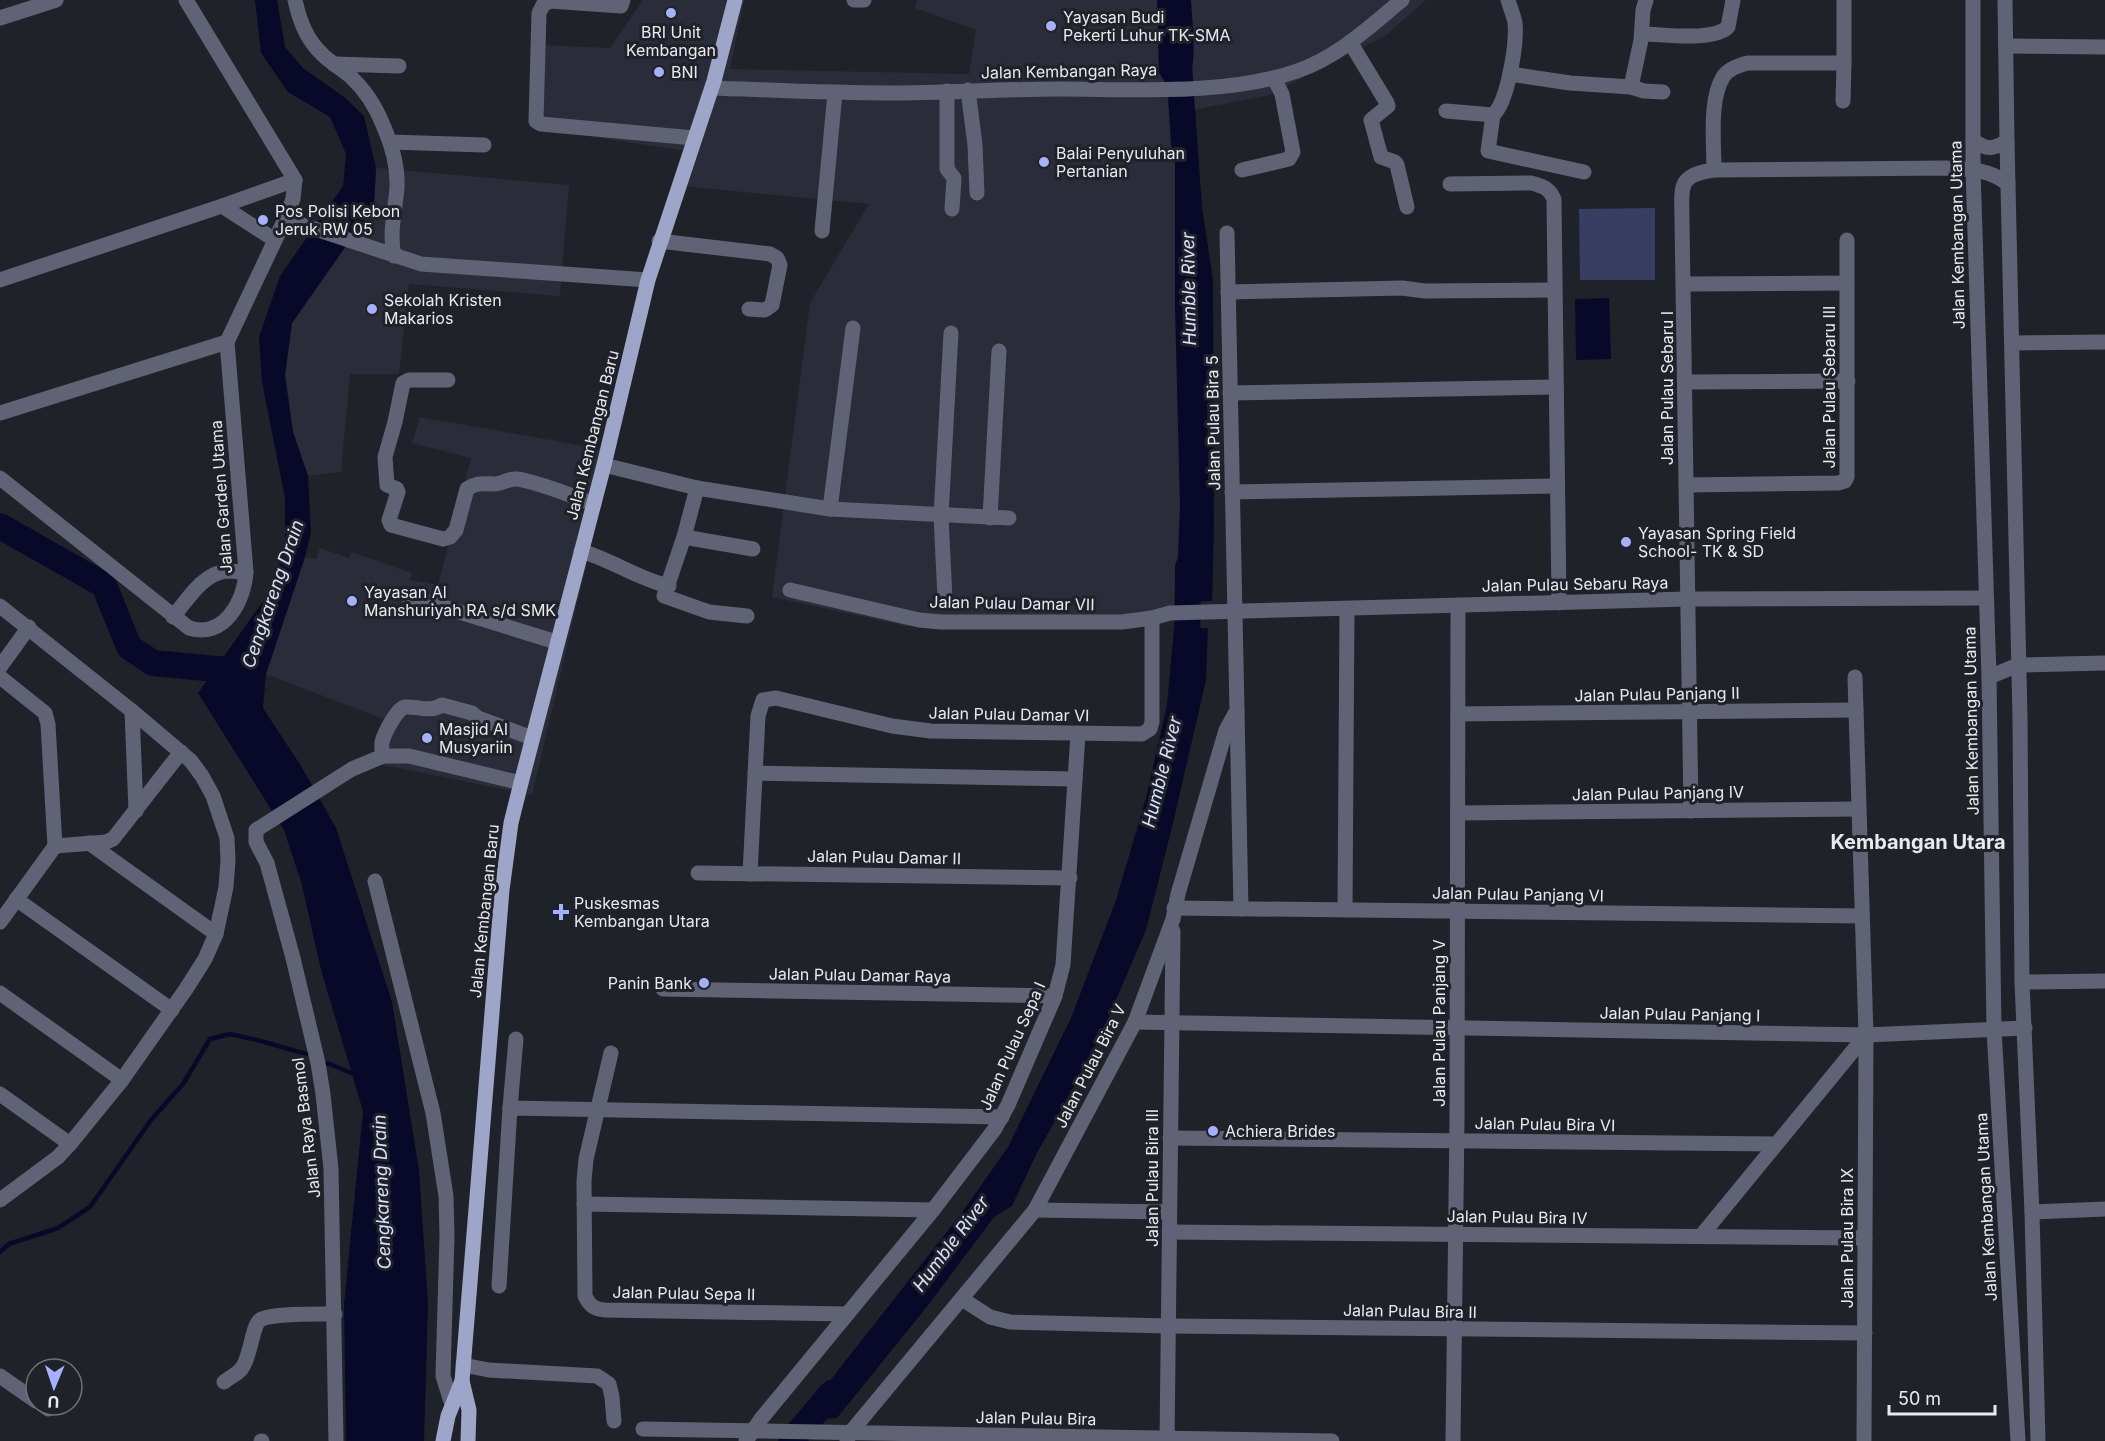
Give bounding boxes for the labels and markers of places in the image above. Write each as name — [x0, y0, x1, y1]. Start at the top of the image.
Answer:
marker: BRI Unit Kembangan — [664, 6, 678, 20]
place label: Yayasan Budi Pekerti Luhur TK-SMA — [1063, 7, 1231, 45]
marker: Yayasan Budi Pekerti Luhur TK-SMA — [1044, 19, 1058, 33]
place label: BRI Unit Kembangan — [626, 22, 716, 60]
place label: BNI — [671, 62, 698, 82]
marker: BNI — [652, 65, 666, 79]
place label: Balai Penyuluhan Pertanian — [1056, 143, 1185, 181]
marker: Balai Penyuluhan Pertanian — [1037, 155, 1051, 169]
place label: Pos Polisi Kebon Jeruk RW 05 — [275, 201, 400, 239]
marker: Pos Polisi Kebon Jeruk RW 05 — [256, 213, 270, 227]
place label: Sekolah Kristen Makarios — [384, 290, 502, 328]
marker: Sekolah Kristen Makarios — [365, 302, 379, 316]
place label: Yayasan Spring Field School- TK & SD — [1638, 523, 1796, 561]
marker: Yayasan Spring Field School- TK & SD — [1619, 535, 1633, 549]
place label: Yayasan Al Manshuriyah RA s/d SMK — [364, 582, 556, 620]
marker: Yayasan Al Manshuriyah RA s/d SMK — [345, 594, 359, 608]
place label: Masjid Al Musyariin — [439, 719, 513, 757]
marker: Masjid Al Musyariin — [420, 731, 434, 745]
place label: Puskesmas Kembangan Utara — [574, 893, 710, 931]
marker: Puskesmas Kembangan Utara — [552, 903, 570, 921]
place label: Panin Bank — [608, 973, 692, 993]
marker: Panin Bank — [697, 976, 711, 990]
place label: Achiera Brides — [1225, 1121, 1336, 1141]
marker: Achiera Brides — [1206, 1124, 1220, 1138]

